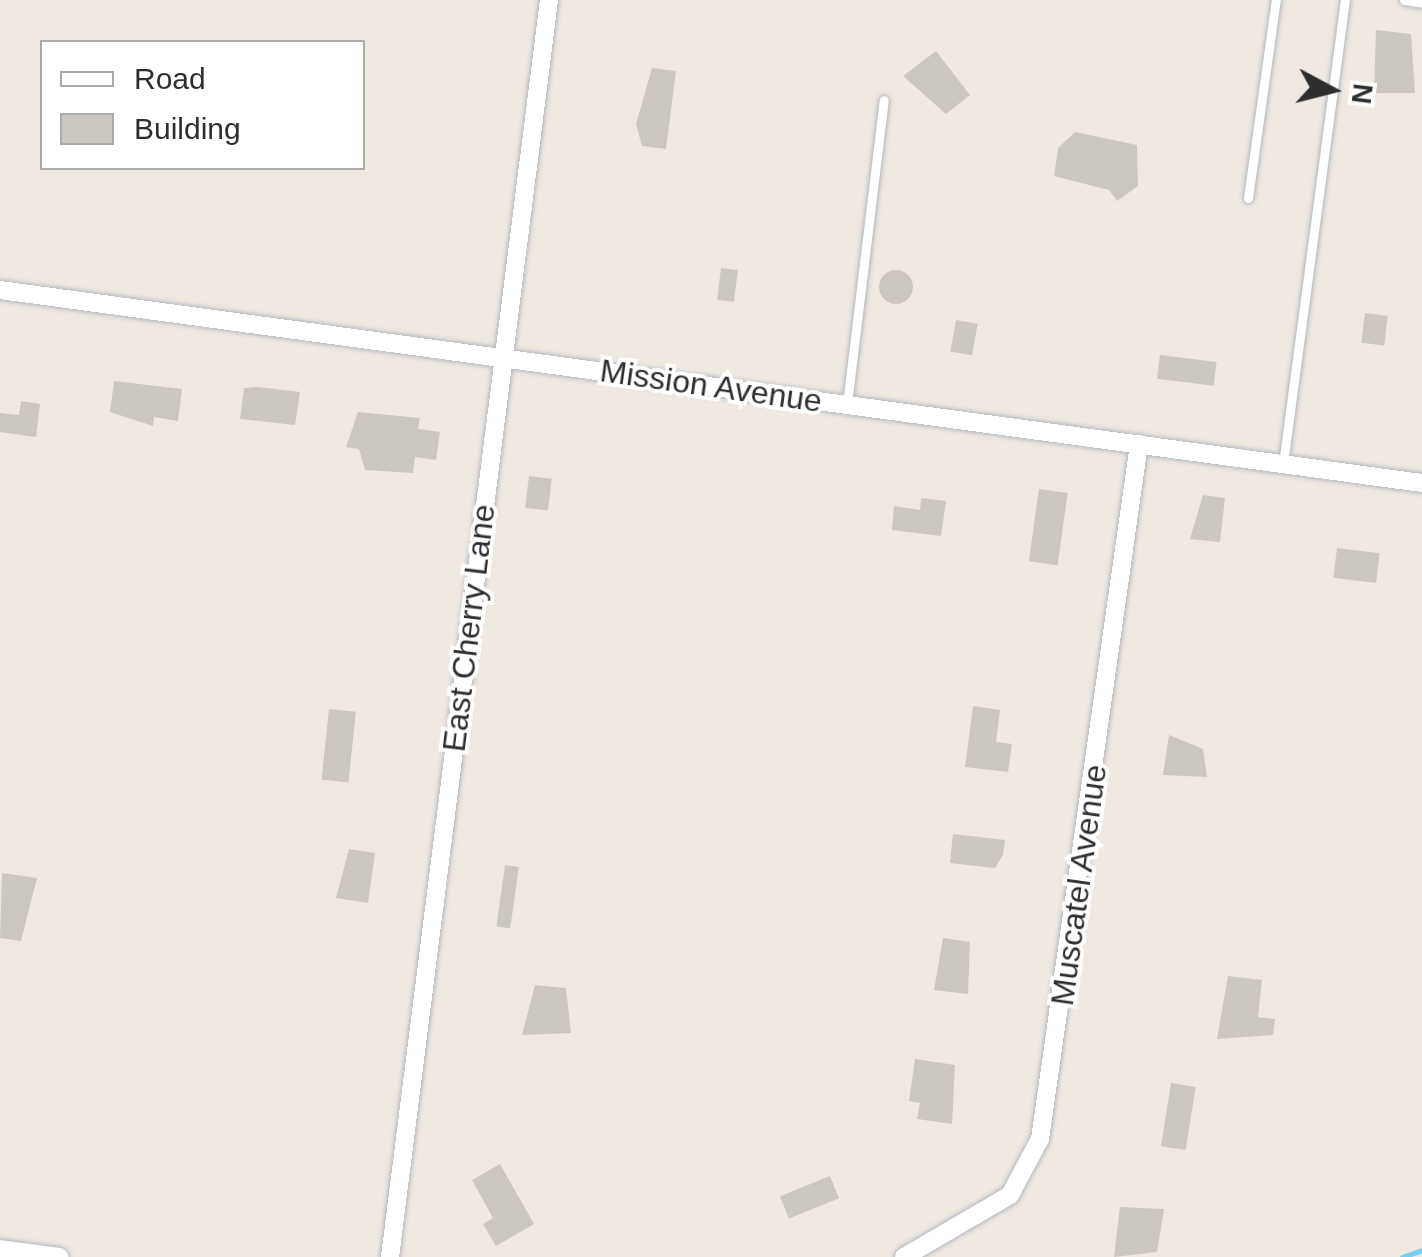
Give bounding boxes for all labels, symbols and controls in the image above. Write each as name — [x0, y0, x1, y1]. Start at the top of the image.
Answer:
legend — [40, 40, 365, 170]
north arrow — [1282, 40, 1382, 140]
text: Road — [134, 62, 206, 95]
text: N — [1346, 82, 1379, 106]
text: Building — [134, 112, 241, 145]
street label: Mission Avenue — [597, 351, 825, 421]
street label: East Cherry Lane — [435, 502, 503, 754]
street label: Muscatel Avenue — [1043, 761, 1115, 1009]

